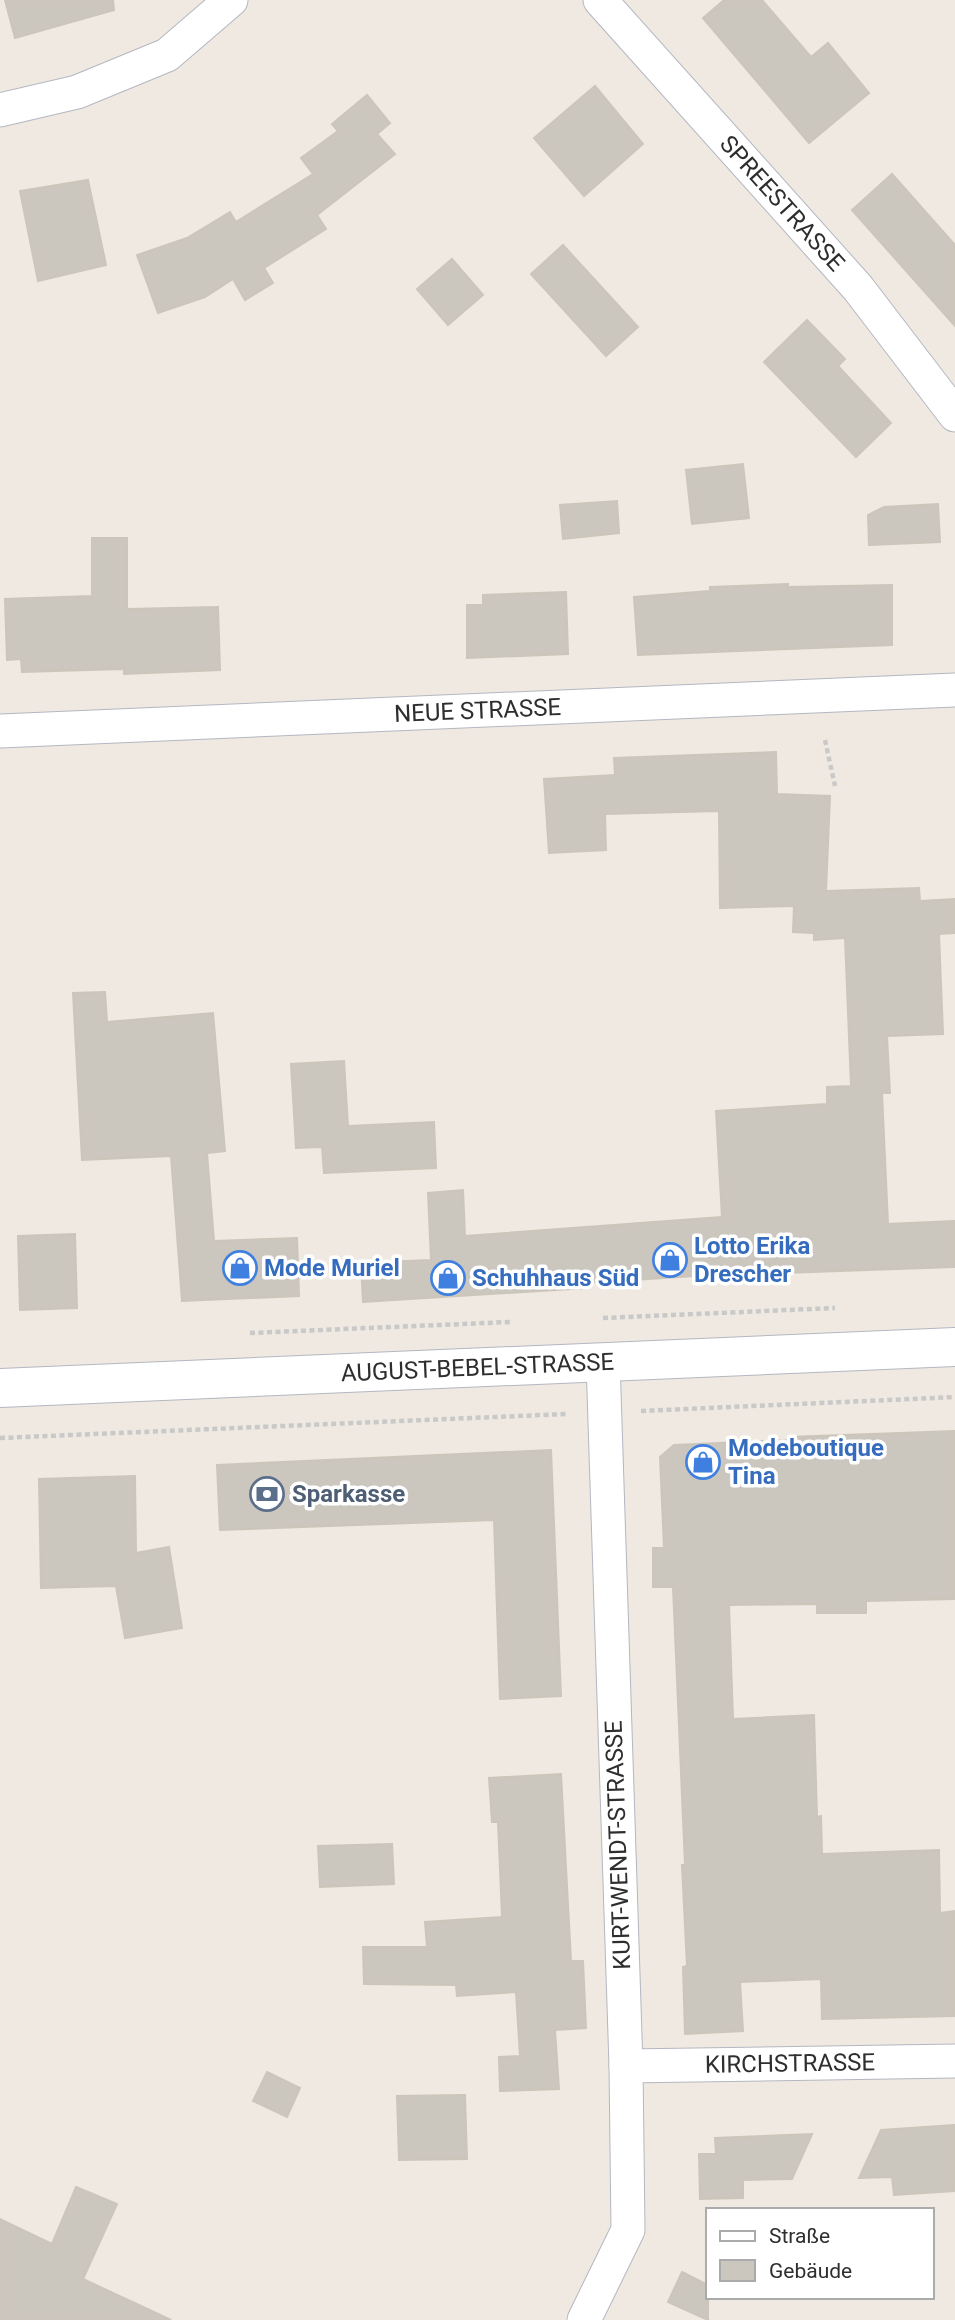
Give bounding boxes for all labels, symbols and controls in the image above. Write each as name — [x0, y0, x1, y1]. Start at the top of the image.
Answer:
street label: SPREESTRASSE — [714, 130, 850, 277]
street label: NEUE STRASSE — [393, 693, 562, 728]
place label: Lotto Erika Drescher — [694, 1232, 810, 1288]
shop icon: Lotto Erika Drescher — [651, 1241, 689, 1279]
shop icon: Mode Muriel — [221, 1249, 259, 1287]
place label: Mode Muriel — [264, 1254, 400, 1282]
shop icon: Schuhhaus Süd — [429, 1259, 467, 1297]
place label: Schuhhaus Süd — [472, 1264, 639, 1292]
street label: AUGUST-BEBEL-STRASSE — [340, 1348, 615, 1387]
place label: Modeboutique Tina — [728, 1434, 884, 1490]
shop icon: Modeboutique Tina — [684, 1443, 722, 1481]
bank icon: Sparkasse — [248, 1475, 286, 1513]
place label: Sparkasse — [292, 1480, 405, 1508]
street label: KURT-WENDT-STRASSE — [600, 1720, 636, 1970]
street label: KIRCHSTRASSE — [705, 2048, 875, 2079]
legend — [706, 2208, 934, 2299]
text: Straße — [769, 2224, 830, 2248]
text: Gebäude — [769, 2259, 852, 2283]

